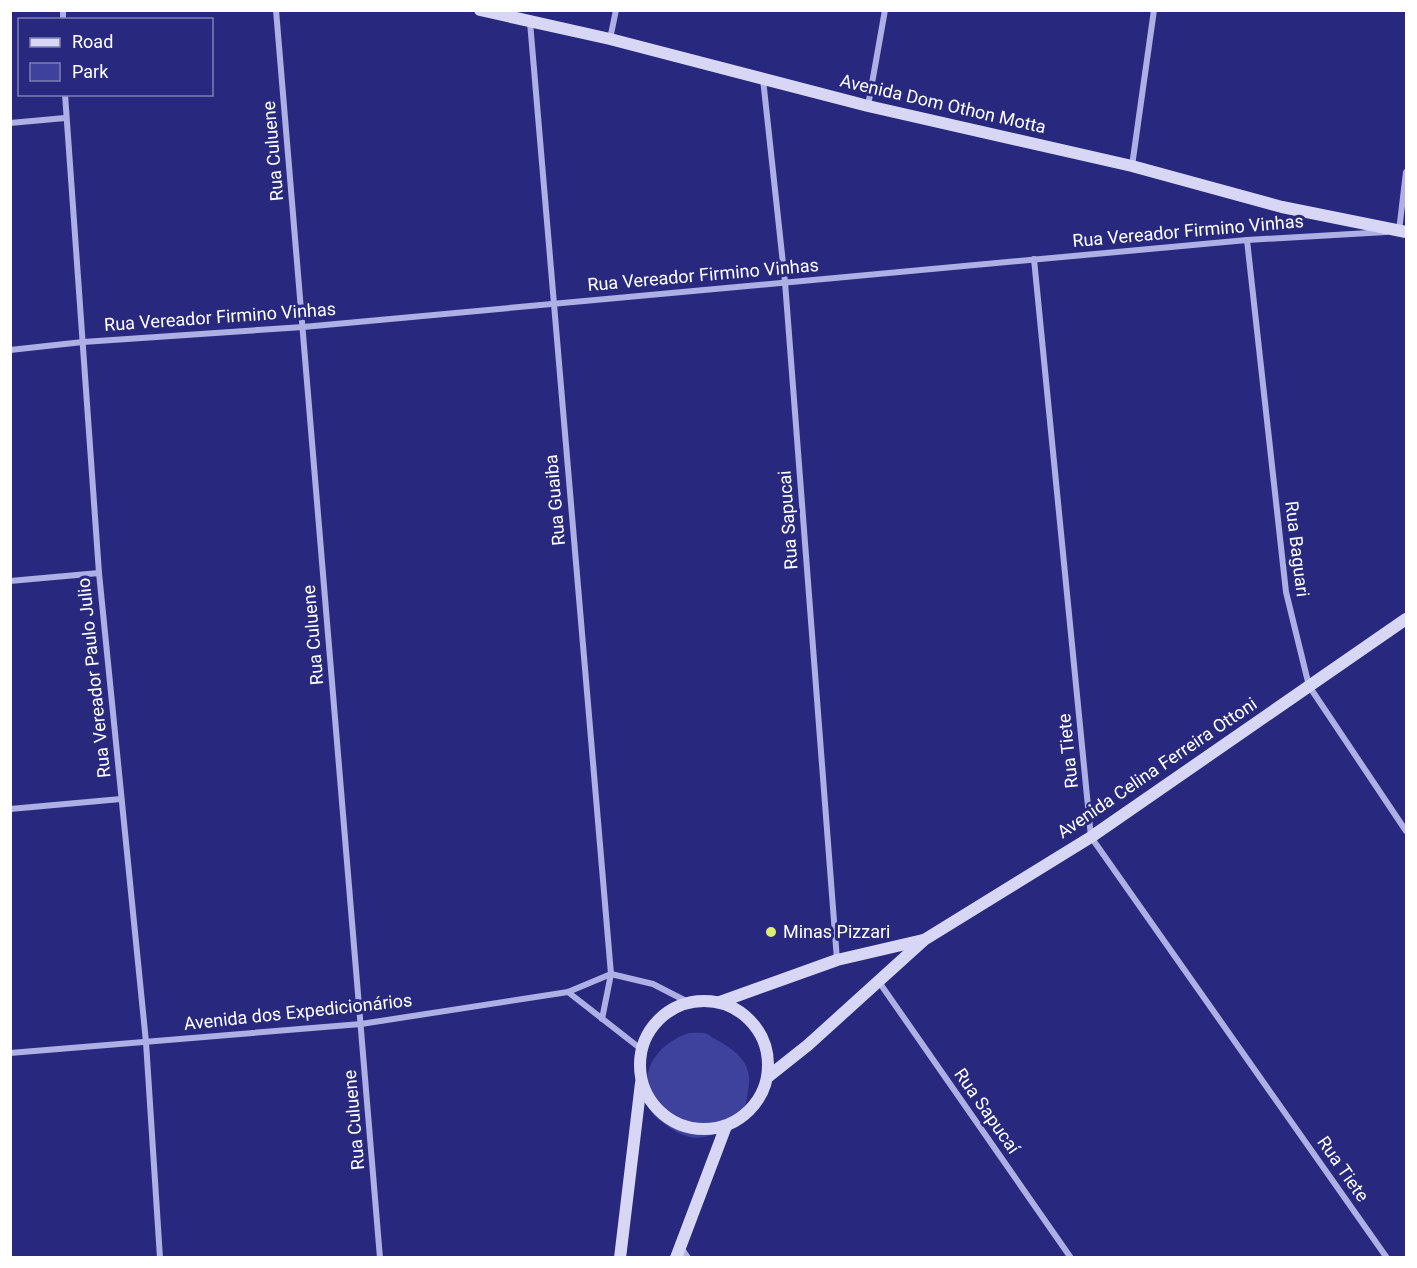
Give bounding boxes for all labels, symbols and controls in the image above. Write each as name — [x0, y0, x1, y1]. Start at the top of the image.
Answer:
legend — [18, 18, 213, 96]
text: Road — [72, 31, 113, 52]
text: Park — [72, 61, 109, 82]
street label: Avenida Dom Othon Motta — [838, 70, 1048, 137]
street label: Rua Culuene — [258, 100, 287, 202]
street label: Rua Vereador Firmino Vinhas — [1071, 210, 1305, 251]
street label: Rua Vereador Firmino Vinhas — [586, 254, 820, 295]
street label: Rua Vereador Firmino Vinhas — [103, 298, 337, 335]
street label: Rua Guaiba — [540, 454, 569, 547]
street label: Rua Sapucai — [774, 470, 801, 570]
street label: Rua Baguari — [1281, 500, 1314, 598]
street label: Rua Vereador Paulo Julio — [73, 577, 114, 779]
street label: Rua Culuene — [298, 584, 327, 686]
street label: Avenida Celina Ferreira Ottoni — [1053, 693, 1261, 842]
street label: Rua Tiete — [1053, 713, 1082, 789]
place label: Minas Pizzari — [783, 921, 890, 942]
marker: Minas Pizzari — [764, 925, 778, 939]
street label: Avenida dos Expedicionários — [183, 989, 413, 1034]
street label: Rua Sapucaí — [950, 1064, 1025, 1158]
street label: Rua Culuene — [339, 1069, 368, 1171]
street label: Rua Tiete — [1313, 1132, 1374, 1205]

